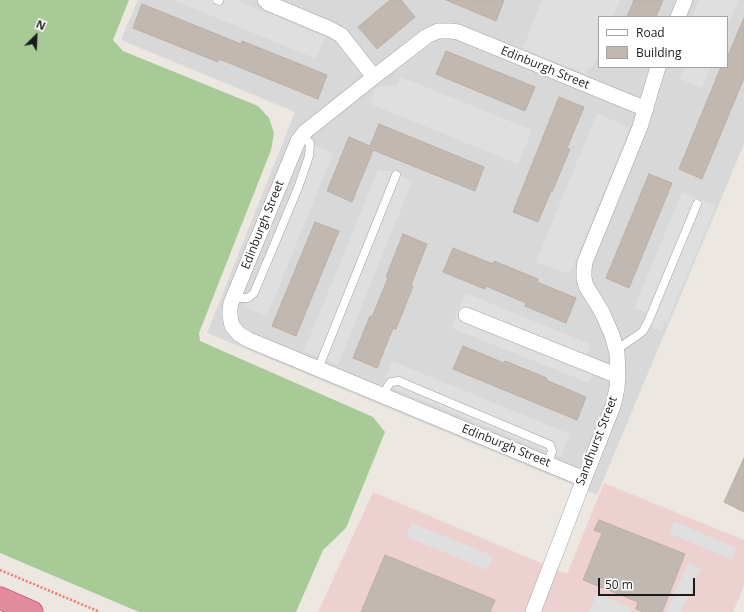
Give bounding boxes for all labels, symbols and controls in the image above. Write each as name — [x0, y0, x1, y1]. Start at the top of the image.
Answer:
north arrow — [16, 16, 56, 56]
text: N — [34, 16, 48, 33]
legend — [598, 16, 728, 68]
text: Road — [636, 24, 665, 41]
street label: Edinburgh Street — [498, 44, 592, 92]
text: Building — [636, 44, 681, 61]
street label: Edinburgh Street — [239, 178, 287, 272]
street label: Sandhurst Street — [573, 394, 621, 488]
street label: Edinburgh Street — [459, 422, 553, 470]
scale bar — [600, 570, 697, 596]
text: 50 m — [605, 576, 633, 593]

